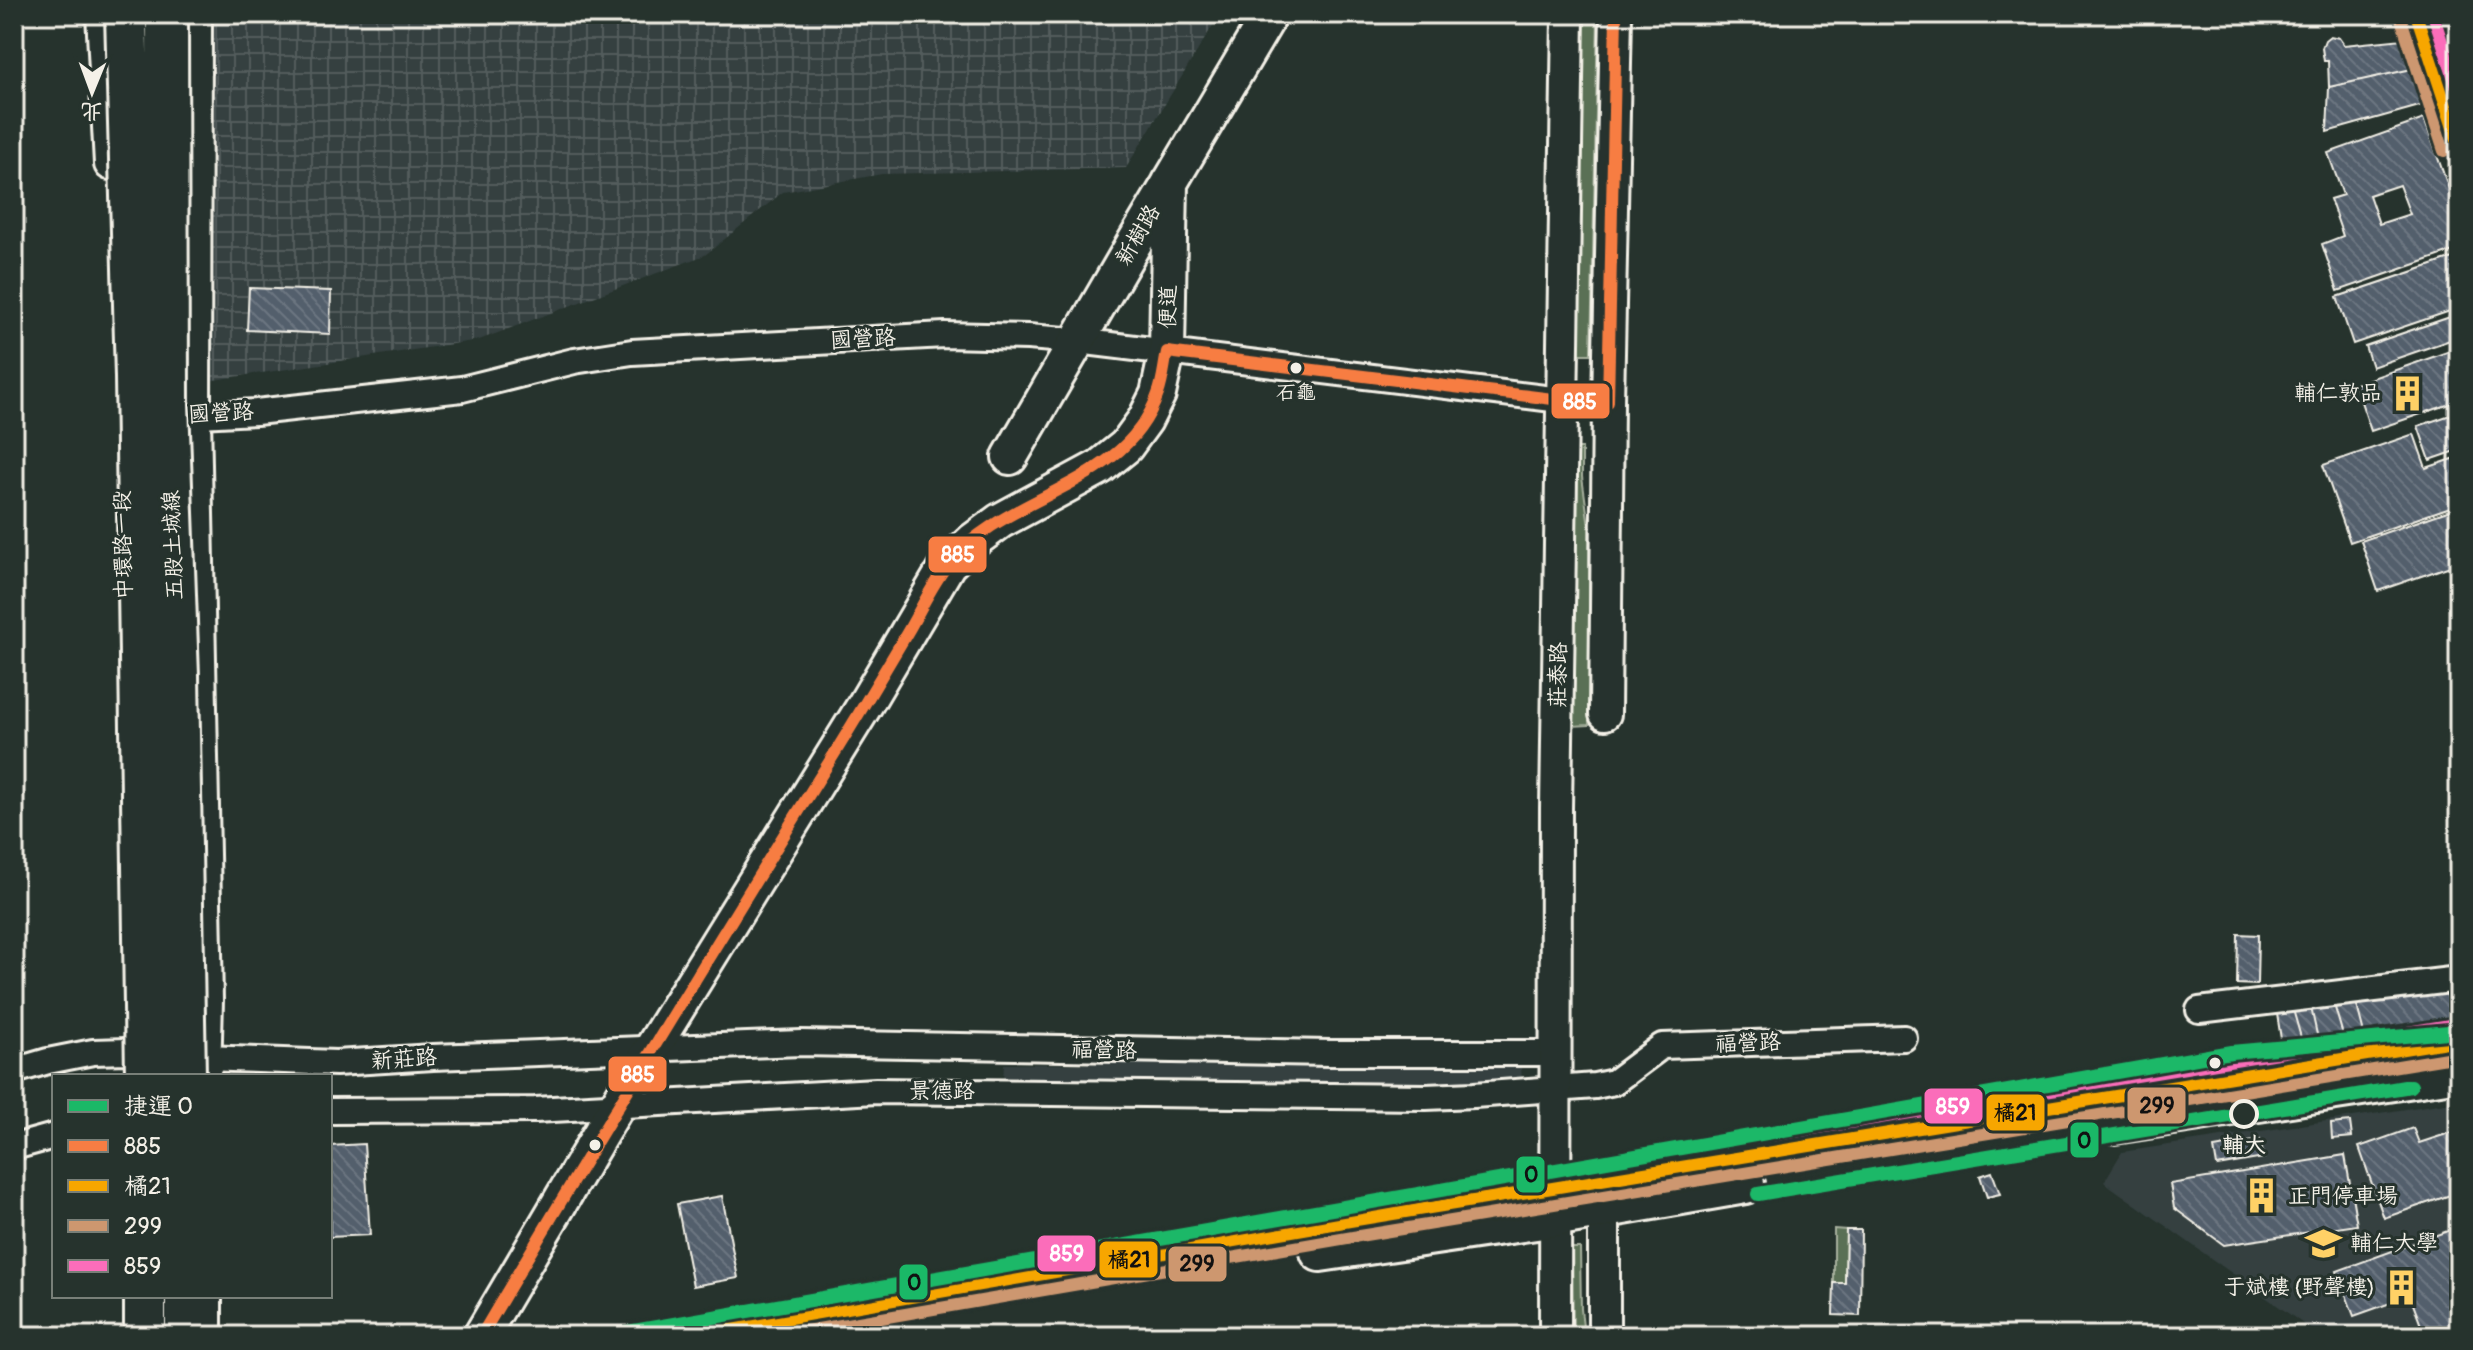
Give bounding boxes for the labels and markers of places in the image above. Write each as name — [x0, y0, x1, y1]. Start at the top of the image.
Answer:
marker: 石龜 — [1288, 360, 1304, 376]
building icon: 輔仁敦品 — [2389, 374, 2427, 412]
place label: 輔仁敦品 — [2294, 379, 2382, 407]
place label: 石龜 — [1276, 380, 1316, 405]
unlabelled marker — [2207, 1055, 2223, 1071]
marker: 輔大 — [2230, 1100, 2258, 1128]
place label: 輔大 — [2222, 1131, 2266, 1159]
unlabelled marker — [587, 1137, 603, 1153]
building icon: 正門停車場 — [2243, 1177, 2281, 1215]
place label: 正門停車場 — [2288, 1182, 2398, 1210]
school or university icon: 輔仁大學 — [2305, 1224, 2343, 1262]
place label: 輔仁大學 — [2350, 1229, 2438, 1257]
building icon: 于斌樓 (野聲樓) — [2382, 1268, 2420, 1306]
place label: 于斌樓 (野聲樓) — [2223, 1273, 2375, 1301]

